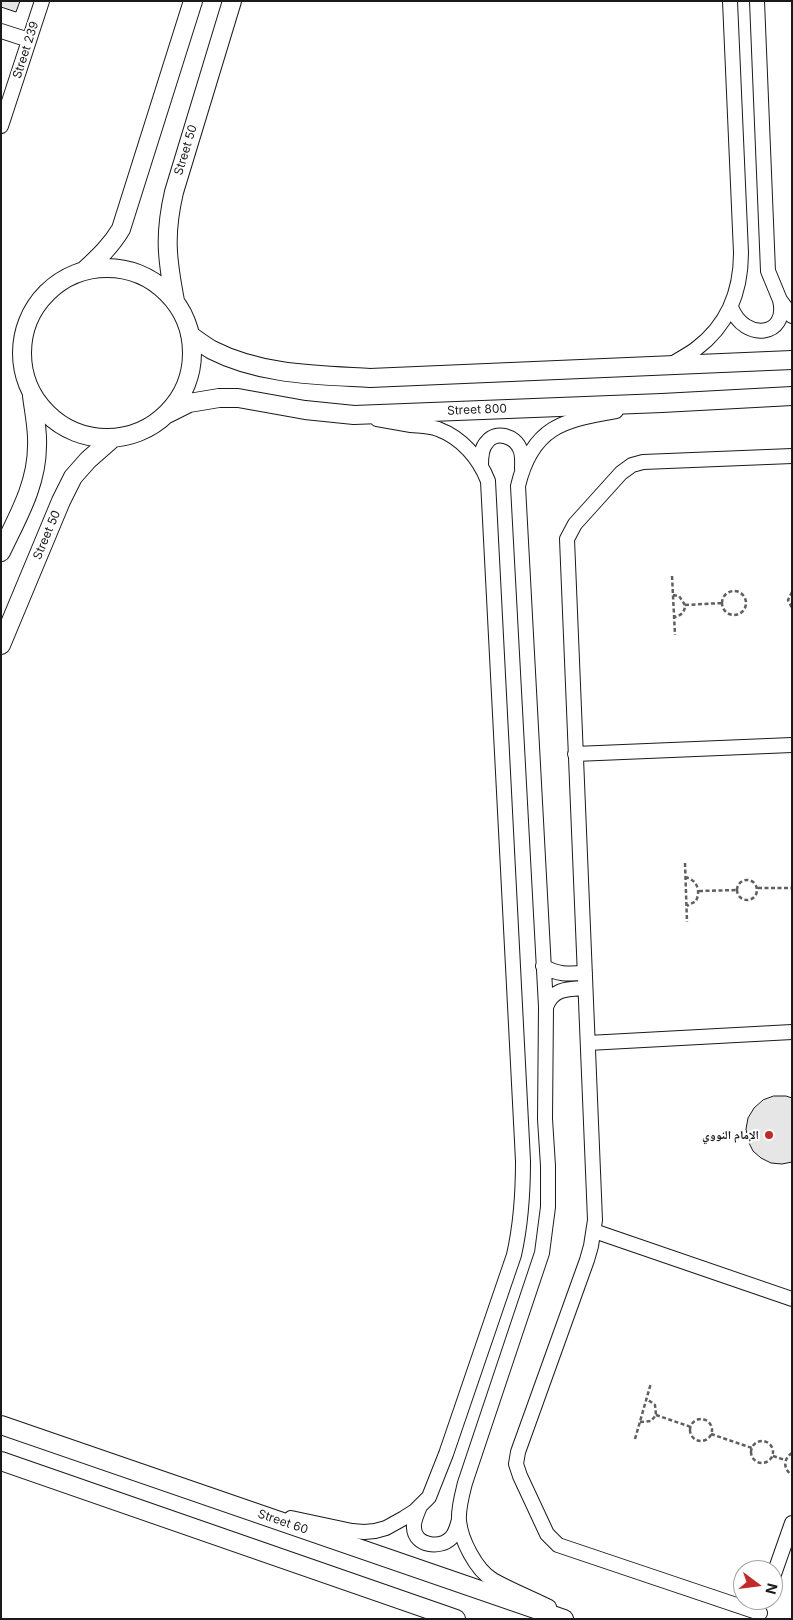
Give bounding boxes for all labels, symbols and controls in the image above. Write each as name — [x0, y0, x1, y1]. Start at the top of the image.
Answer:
street label: Street 239 — [10, 20, 42, 80]
street label: Street 50 — [171, 123, 201, 177]
street label: Street 800 — [447, 402, 507, 418]
street label: Street 50 — [30, 508, 64, 562]
place label: الإمام النووي — [702, 1128, 759, 1142]
marker: الإمام النووي — [763, 1129, 775, 1141]
street label: Street 60 — [256, 1507, 310, 1537]
north arrow — [733, 1560, 783, 1610]
text: N — [762, 1581, 782, 1596]

